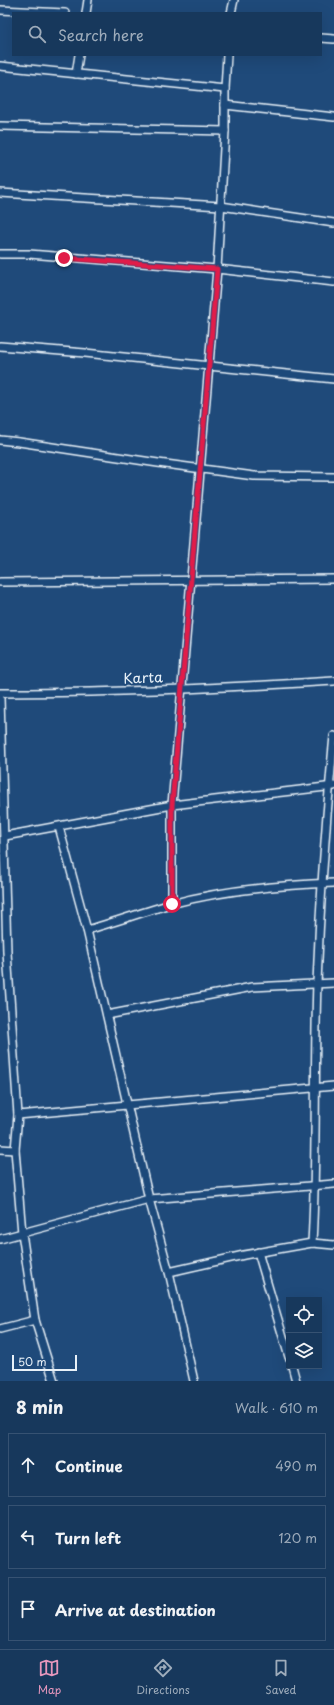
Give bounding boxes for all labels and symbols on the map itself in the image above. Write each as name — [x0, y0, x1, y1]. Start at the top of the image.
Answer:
route end — [55, 249, 73, 267]
street label: Karta — [123, 666, 163, 689]
route start — [163, 895, 181, 913]
scale bar — [12, 1353, 77, 1372]

